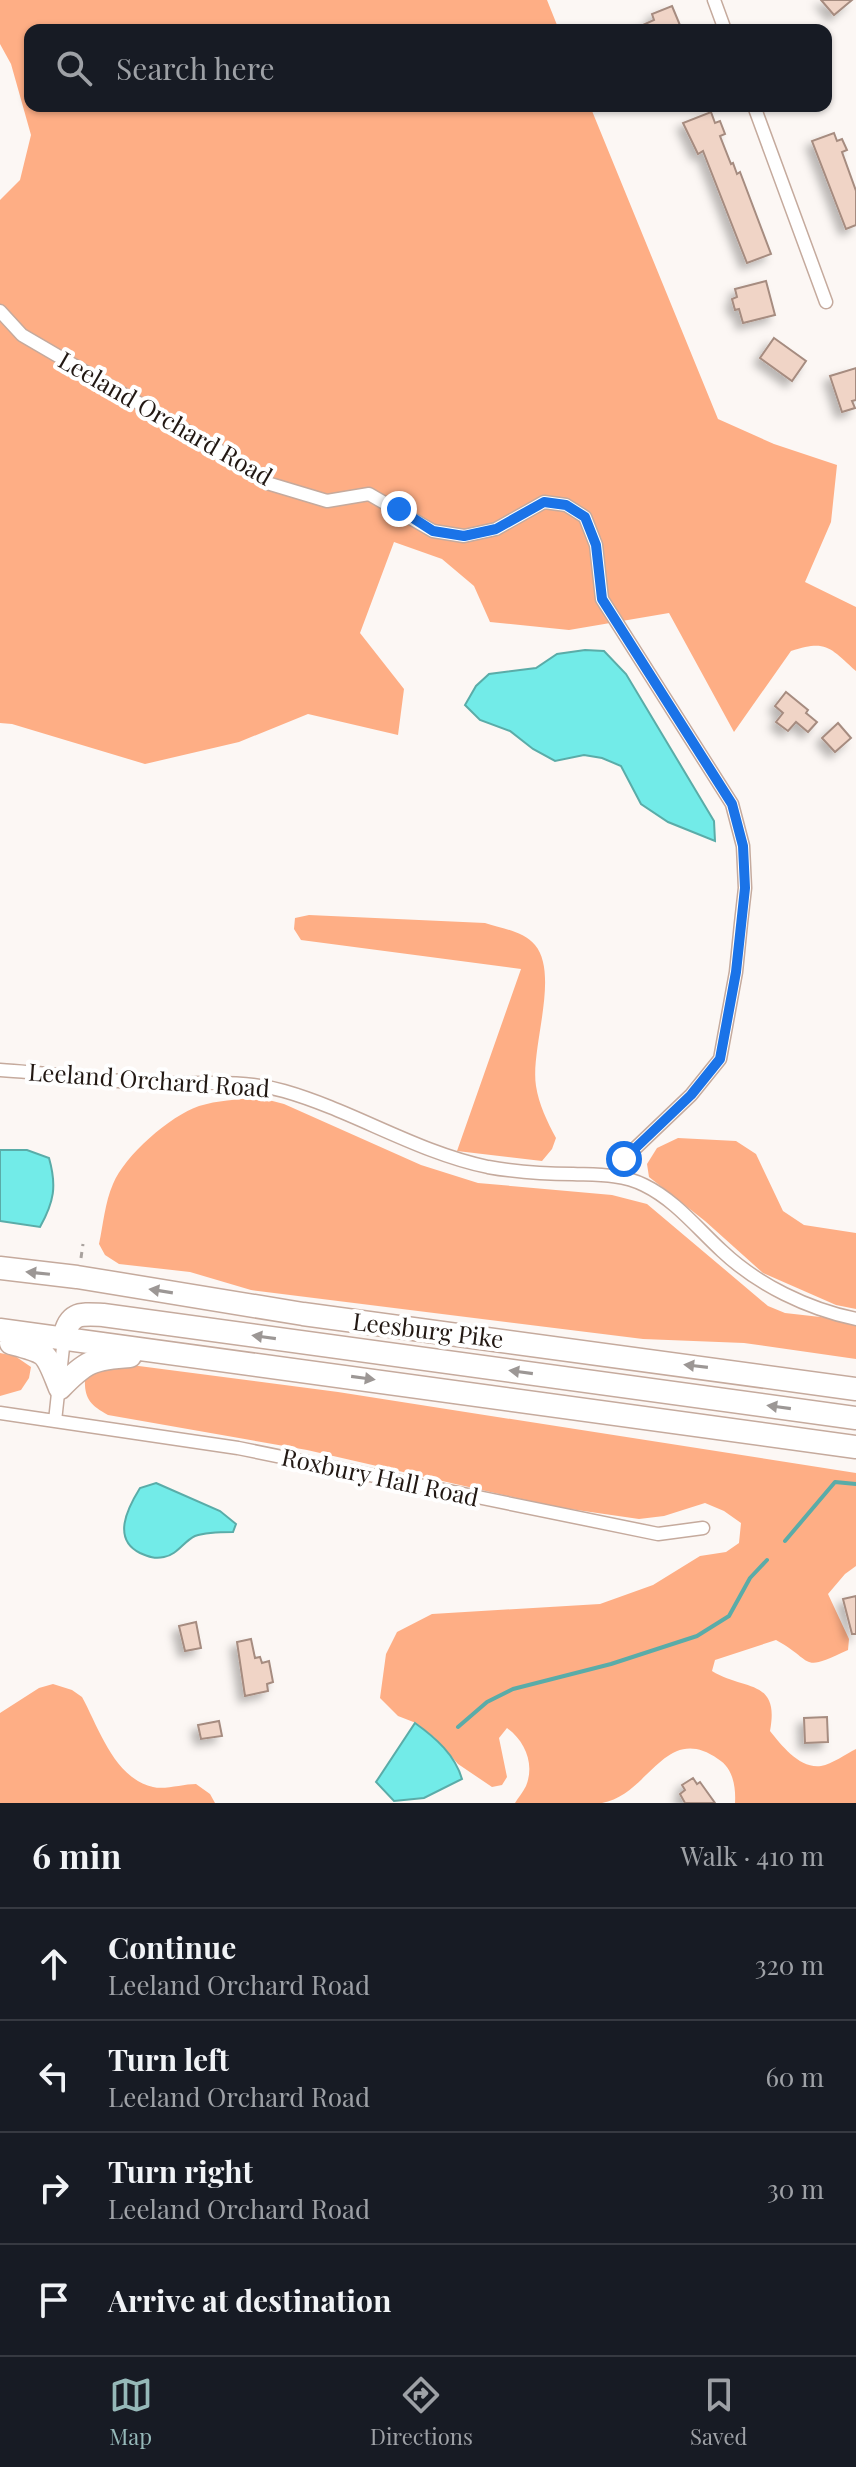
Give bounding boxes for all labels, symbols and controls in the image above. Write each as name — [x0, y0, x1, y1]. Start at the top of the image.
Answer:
search box — [24, 24, 832, 112]
icon: search — [52, 46, 96, 90]
text: Search here — [116, 48, 275, 88]
street label: Leeland Orchard Road — [53, 343, 279, 492]
route end — [381, 491, 417, 527]
street label: Leeland Orchard Road — [27, 1055, 271, 1103]
route start — [606, 1141, 642, 1177]
one-way arrow — [26, 1267, 51, 1280]
one-way arrow — [148, 1284, 173, 1297]
street label: Leesburg Pike — [351, 1304, 505, 1354]
one-way arrow — [251, 1330, 276, 1343]
one-way arrow — [683, 1359, 708, 1372]
one-way arrow — [508, 1365, 533, 1378]
one-way arrow — [351, 1372, 376, 1385]
one-way arrow — [766, 1400, 791, 1413]
street label: Roxbury Hall Road — [279, 1440, 482, 1513]
text: 6 min — [32, 1832, 121, 1878]
text: Walk · 410 m — [681, 1838, 824, 1873]
text: Continue — [108, 1927, 236, 1967]
icon: ahead — [32, 1942, 76, 1986]
text: 320 m — [755, 1947, 824, 1982]
text: Leeland Orchard Road — [108, 1967, 370, 2002]
text: Turn left — [108, 2039, 229, 2079]
icon: left — [32, 2054, 76, 2098]
text: 60 m — [765, 2059, 824, 2094]
text: Leeland Orchard Road — [108, 2079, 370, 2114]
text: Turn right — [108, 2151, 253, 2191]
icon: right — [32, 2166, 76, 2210]
text: 30 m — [767, 2171, 824, 2206]
text: Leeland Orchard Road — [108, 2191, 370, 2226]
icon: arrive — [32, 2278, 76, 2322]
text: Arrive at destination — [108, 2280, 391, 2320]
tab: Map — [109, 2373, 153, 2451]
tab: Directions — [370, 2373, 473, 2451]
tab: Saved — [690, 2373, 747, 2451]

